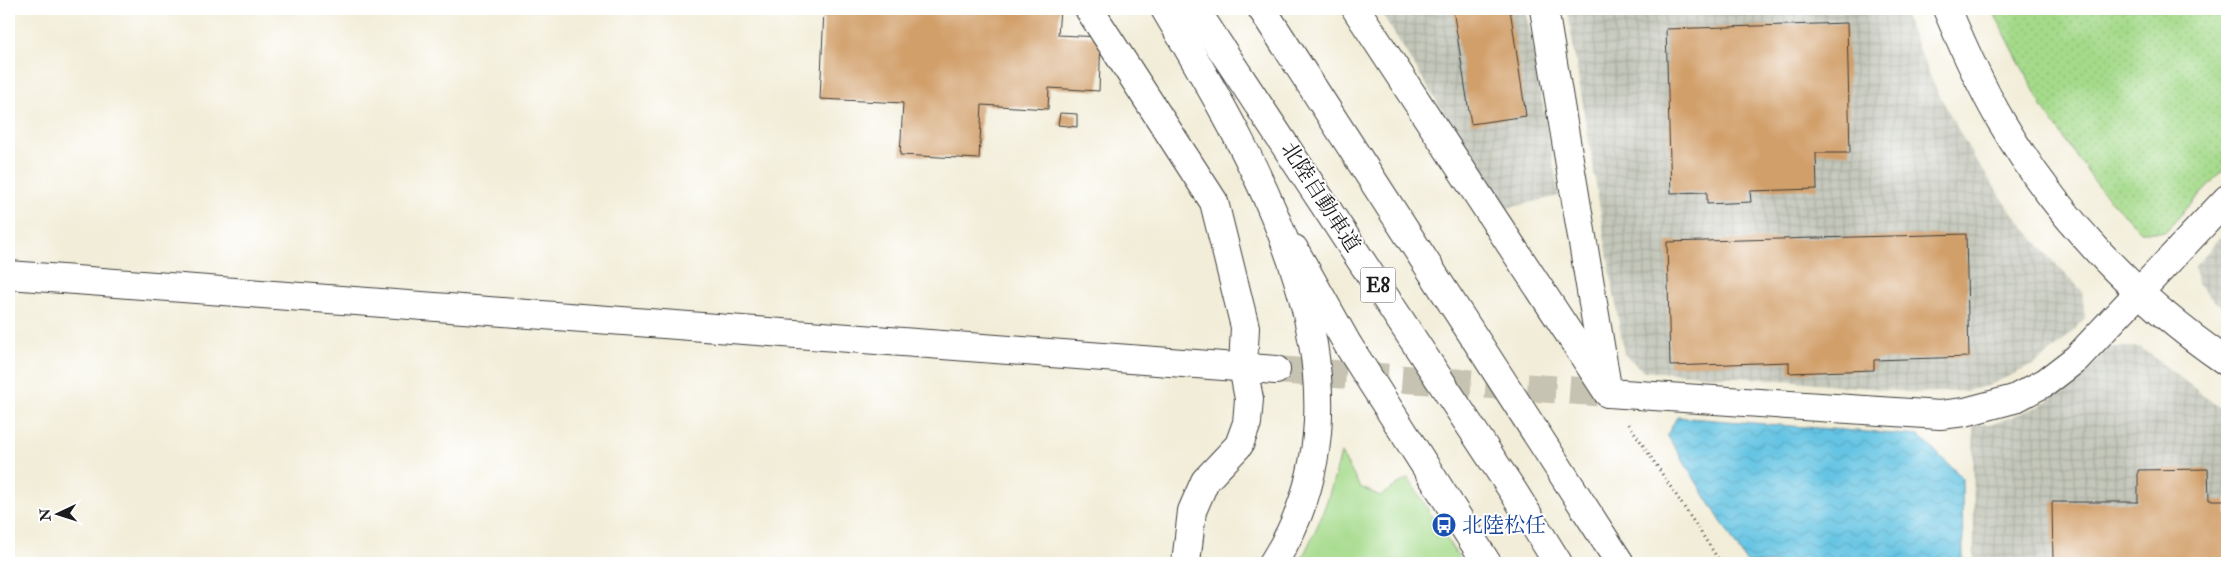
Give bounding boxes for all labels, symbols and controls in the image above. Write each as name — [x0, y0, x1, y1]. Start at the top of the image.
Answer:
street label: 北陸自動車道 — [1275, 137, 1366, 257]
road number: E8 — [1360, 268, 1396, 302]
north arrow — [32, 490, 82, 540]
text: N — [37, 508, 55, 523]
bus stop icon: 北陸松任 — [1431, 512, 1457, 538]
place label: 北陸松任 — [1462, 512, 1546, 539]

